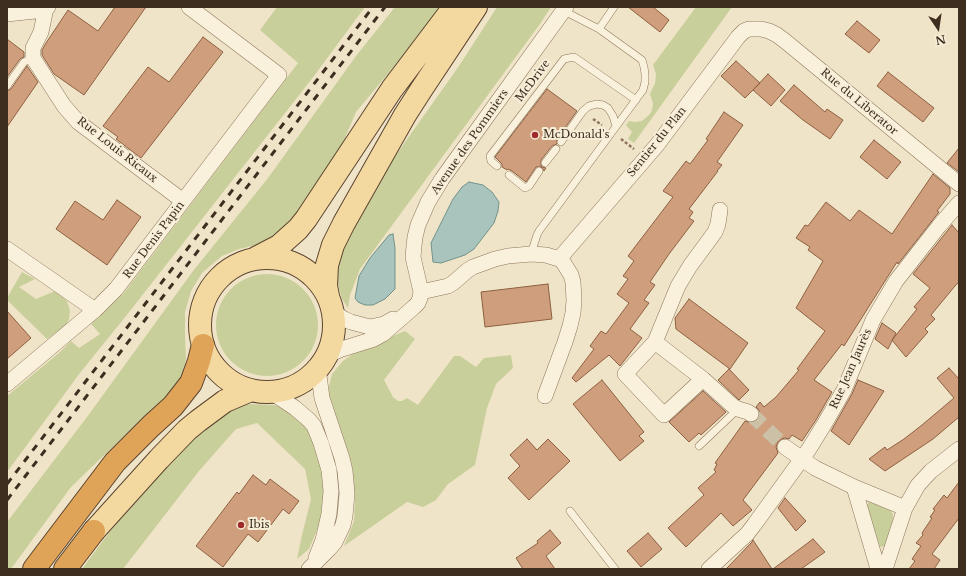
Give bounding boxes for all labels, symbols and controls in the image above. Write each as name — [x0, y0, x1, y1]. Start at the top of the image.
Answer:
north arrow — [918, 8, 958, 48]
text: N — [934, 32, 947, 48]
street label: McDrive — [513, 57, 553, 105]
street label: Rue du Liberator — [818, 66, 900, 138]
street label: Avenue des Pommiers — [429, 87, 511, 197]
street label: Sentier du Plan — [625, 104, 689, 180]
street label: Rue Louis Ricaux — [74, 114, 160, 186]
place label: McDonald's — [543, 128, 609, 142]
marker: McDonald's — [530, 130, 540, 140]
street label: Rue Denis Papin — [121, 199, 187, 281]
street label: Rue Jean Jaurès — [827, 327, 875, 411]
place label: Ibis — [249, 518, 270, 532]
marker: Ibis — [236, 520, 246, 530]

